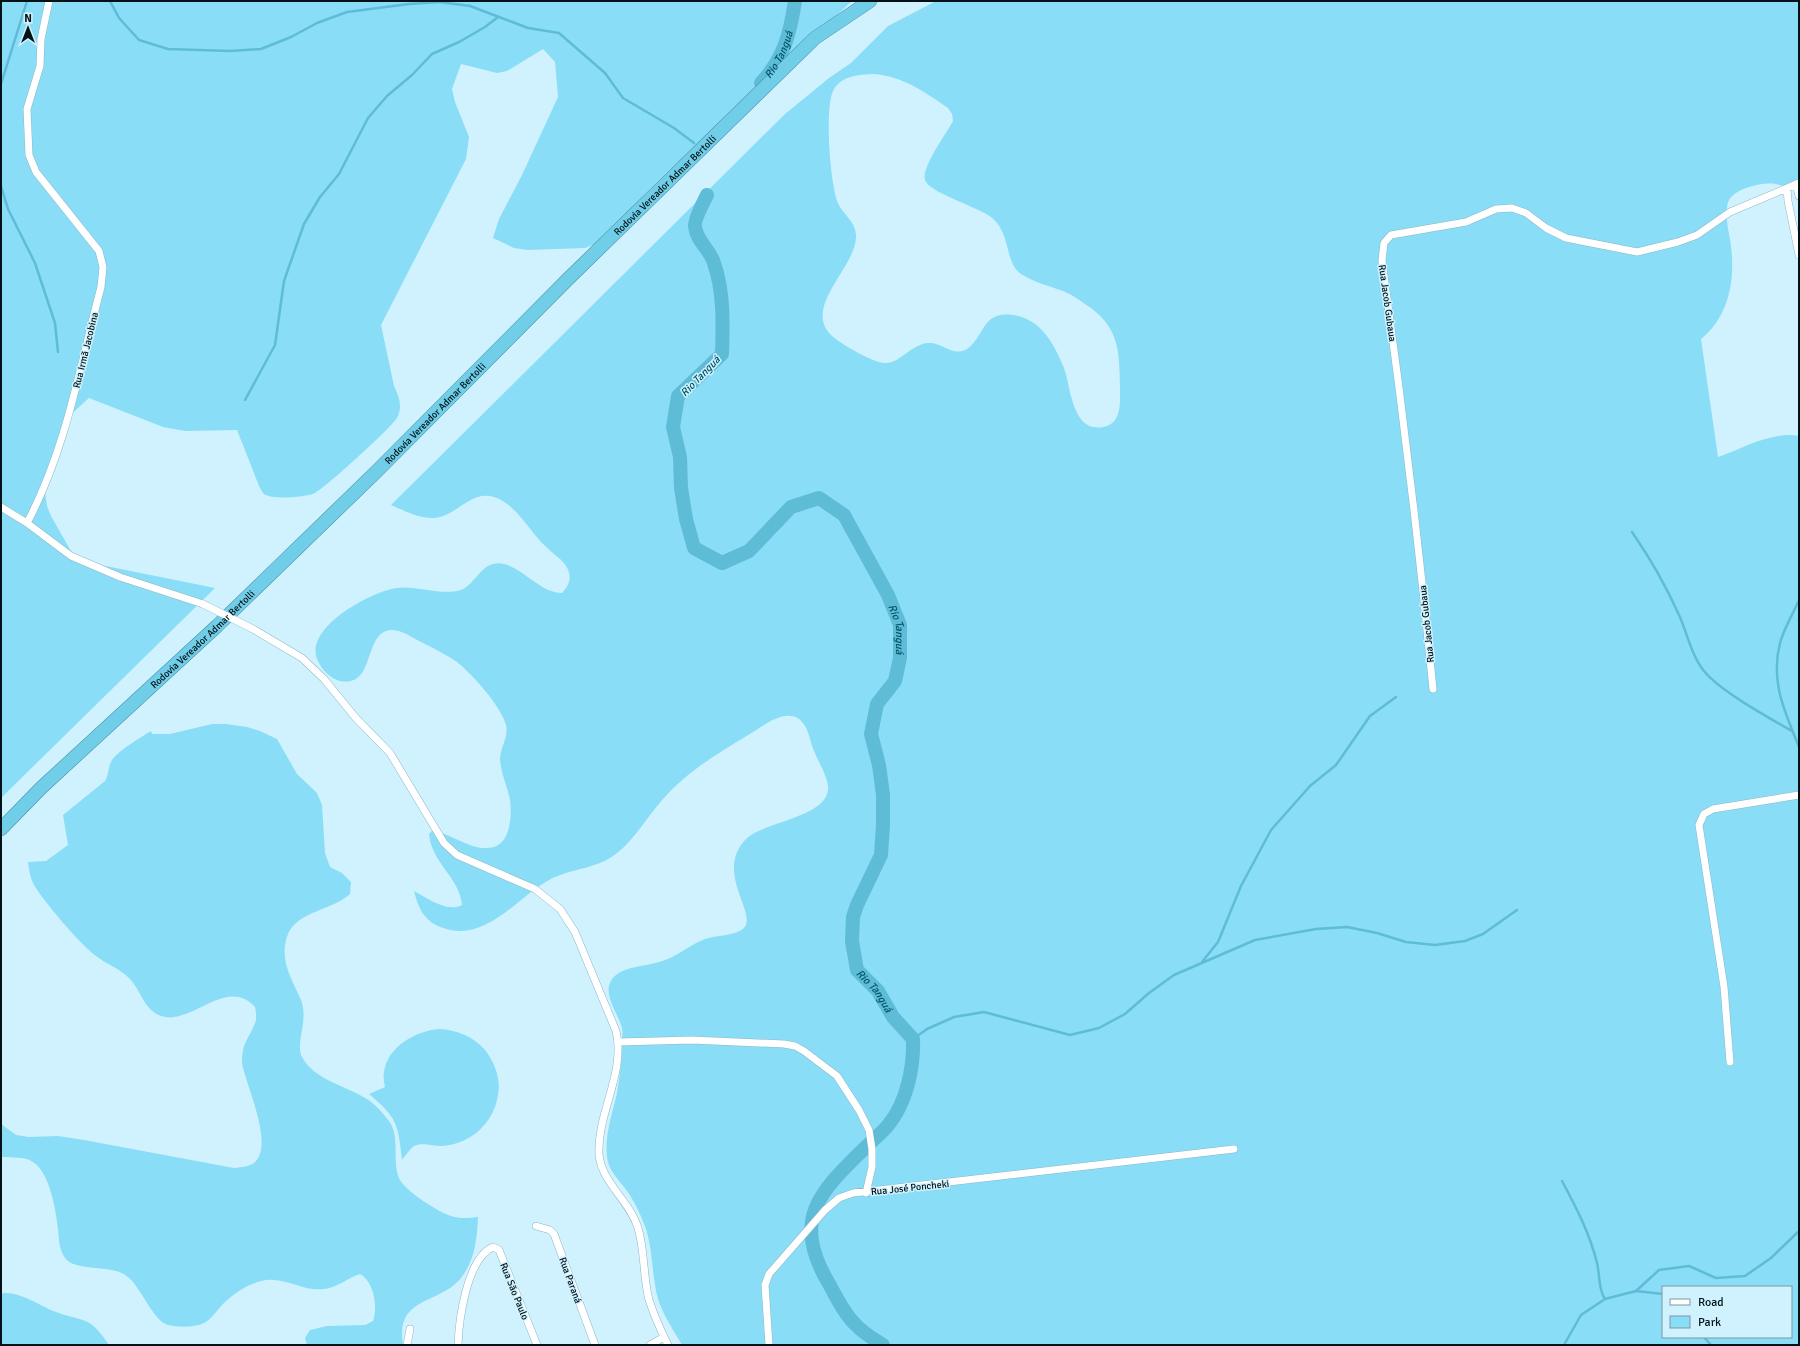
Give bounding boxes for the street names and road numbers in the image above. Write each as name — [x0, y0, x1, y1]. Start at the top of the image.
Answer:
street label: Rodovia Vereador Admar Bertolli — [612, 133, 719, 238]
street label: Rua Jacob Gubaua — [1376, 264, 1398, 343]
street label: Rua Irmã Jacobina — [71, 311, 101, 390]
street label: Rodovia Vereador Admar Bertolli — [382, 360, 488, 467]
street label: Rua Jacob Gubaua — [1417, 585, 1437, 663]
street label: Rodovia Vereador Admar Bertolli — [148, 588, 258, 691]
street label: Rua José Poncheki — [870, 1178, 950, 1198]
street label: Rua Paraná — [556, 1256, 584, 1305]
street label: Rua São Paulo — [497, 1261, 531, 1322]

